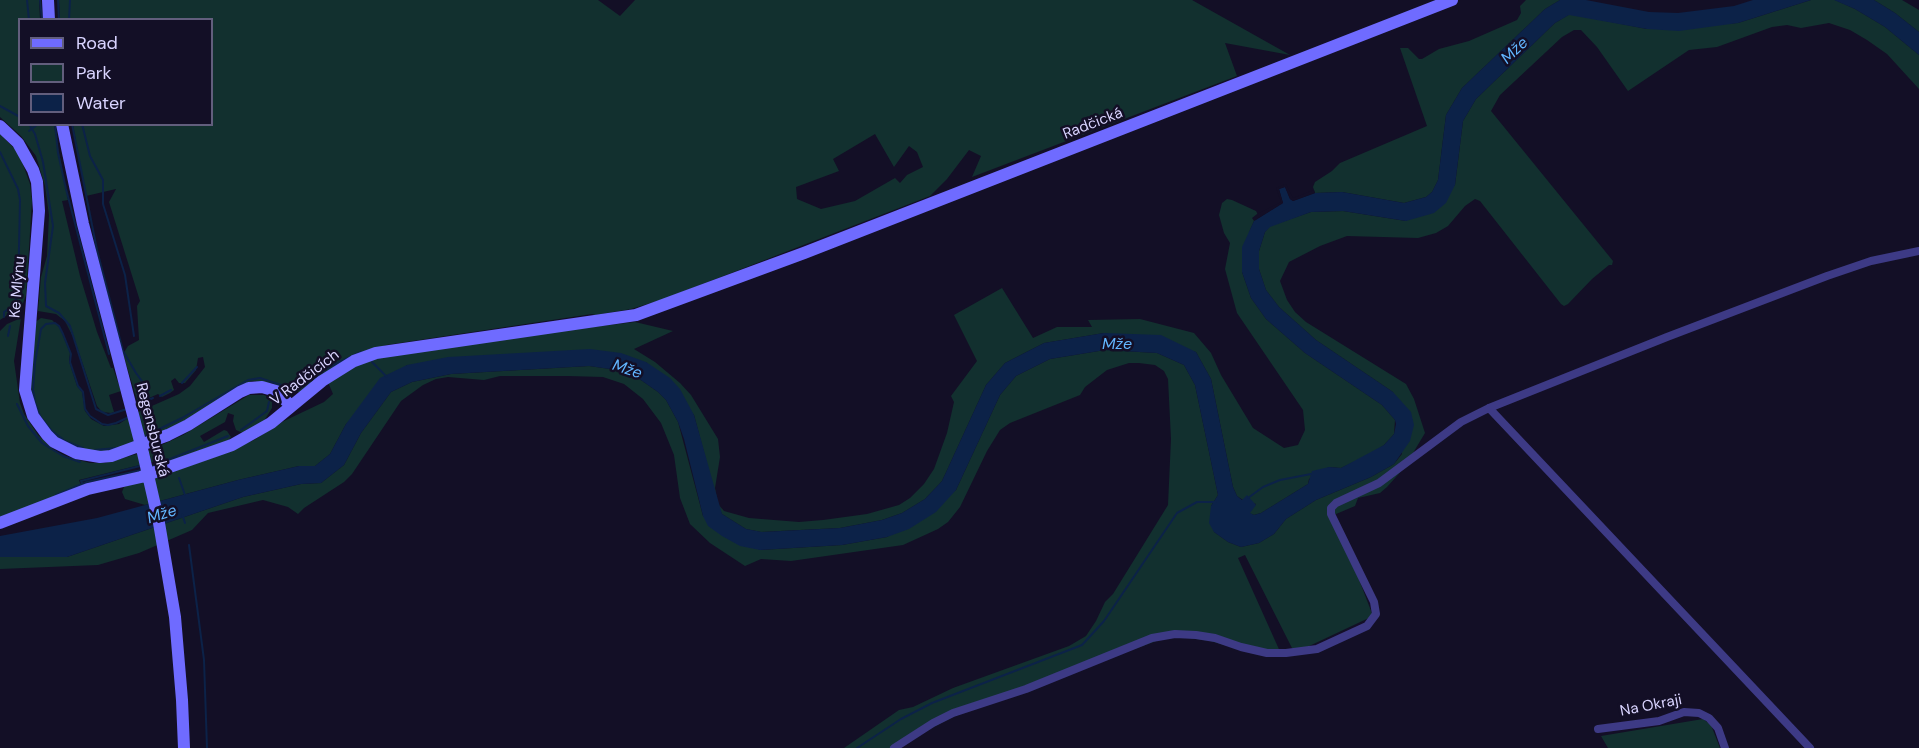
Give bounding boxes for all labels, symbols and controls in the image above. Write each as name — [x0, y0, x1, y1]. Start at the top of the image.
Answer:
legend — [18, 18, 213, 126]
text: Road — [76, 31, 118, 55]
water label: Mže — [1498, 34, 1532, 68]
text: Park — [76, 61, 112, 85]
text: Water — [76, 91, 126, 115]
street label: Radčická — [1061, 104, 1125, 144]
street label: Ke Mlýnu — [6, 255, 30, 319]
water label: Mže — [1102, 335, 1132, 355]
street label: V Radčicích — [267, 346, 343, 410]
water label: Mže — [610, 356, 644, 384]
street label: Regensburská — [132, 381, 172, 479]
water label: Mže — [145, 501, 179, 529]
street label: Na Okraji — [1619, 691, 1683, 721]

